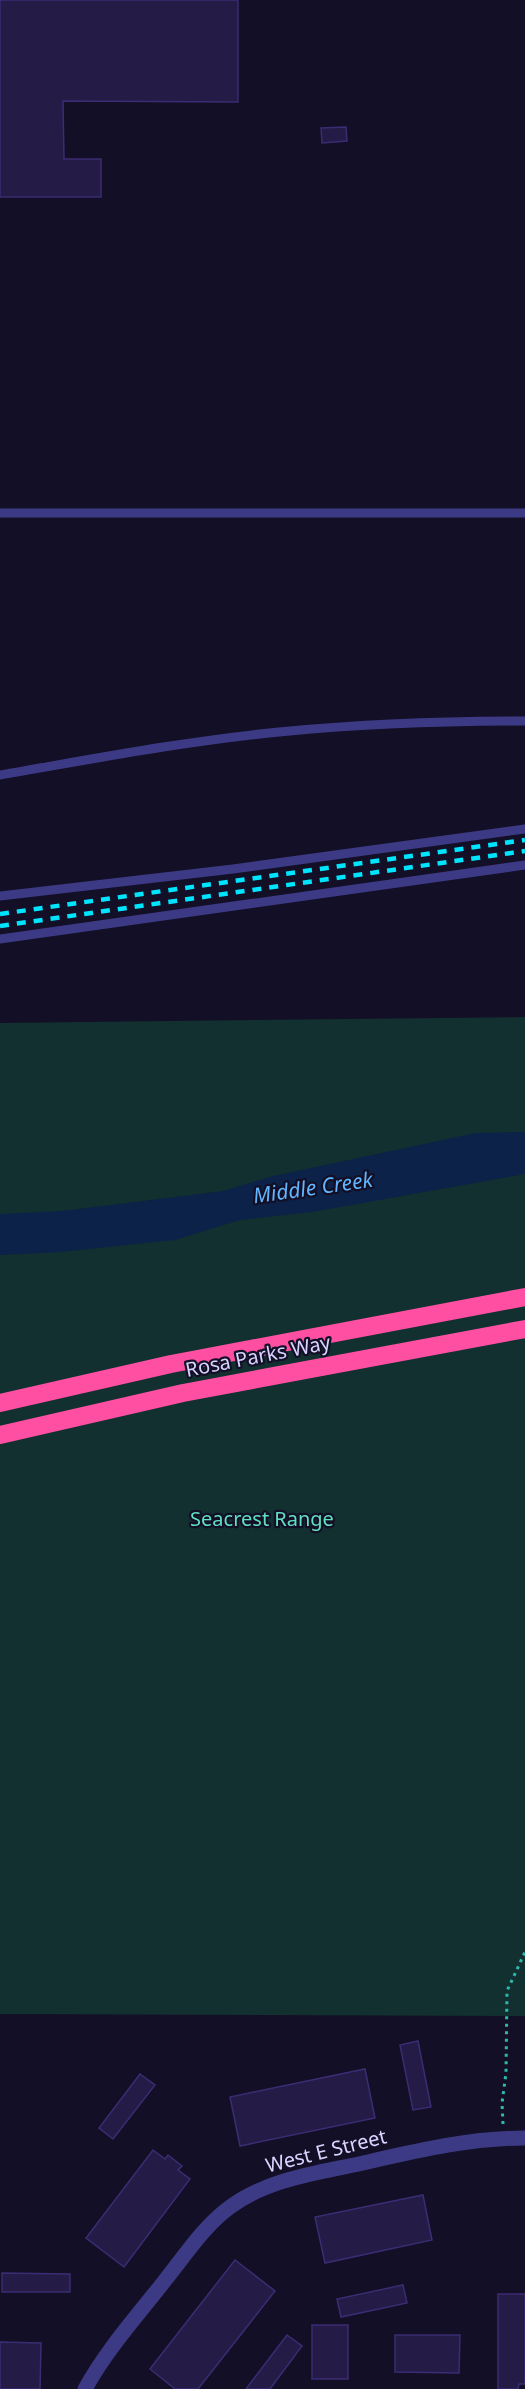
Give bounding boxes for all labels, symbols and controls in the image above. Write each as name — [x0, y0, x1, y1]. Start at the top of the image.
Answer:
water label: Middle Creek — [251, 1165, 376, 1209]
street label: Rosa Parks Way — [183, 1328, 334, 1383]
park label: Seacrest Range — [190, 1505, 334, 1532]
street label: West E Street — [263, 2122, 389, 2179]

